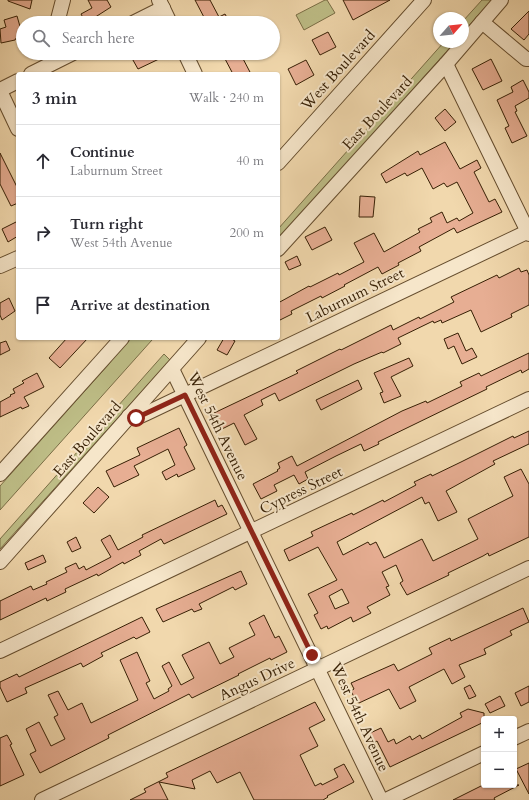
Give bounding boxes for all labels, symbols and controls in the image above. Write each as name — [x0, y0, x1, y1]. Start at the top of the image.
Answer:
north arrow — [433, 12, 469, 48]
search box — [16, 16, 280, 60]
street label: West Boulevard — [296, 25, 380, 115]
icon: search — [30, 27, 52, 49]
text: Search here — [62, 28, 135, 48]
street label: East Boulevard — [338, 72, 416, 154]
text: 3 min — [32, 87, 77, 110]
text: Walk · 240 m — [189, 89, 264, 107]
text: Continue — [70, 142, 135, 162]
icon: ahead — [32, 150, 54, 172]
text: 40 m — [236, 152, 264, 170]
text: Laburnum Street — [70, 162, 163, 180]
text: Turn right — [70, 214, 143, 234]
icon: right — [32, 222, 54, 244]
text: 200 m — [230, 224, 264, 242]
text: West 54th Avenue — [70, 234, 172, 252]
street label: Laburnum Street — [303, 262, 408, 327]
icon: arrive — [32, 294, 54, 316]
text: Arrive at destination — [70, 295, 210, 315]
street label: West 54th Avenue — [183, 368, 253, 484]
street label: East Boulevard — [49, 397, 125, 481]
route start — [127, 409, 145, 427]
street label: Cypress Street — [256, 461, 346, 519]
route end — [303, 646, 321, 664]
street label: Angus Drive — [216, 653, 298, 705]
street label: West 54th Avenue — [326, 658, 394, 775]
map controls — [481, 716, 517, 788]
button: + — [481, 716, 517, 752]
button: − — [481, 752, 517, 788]

